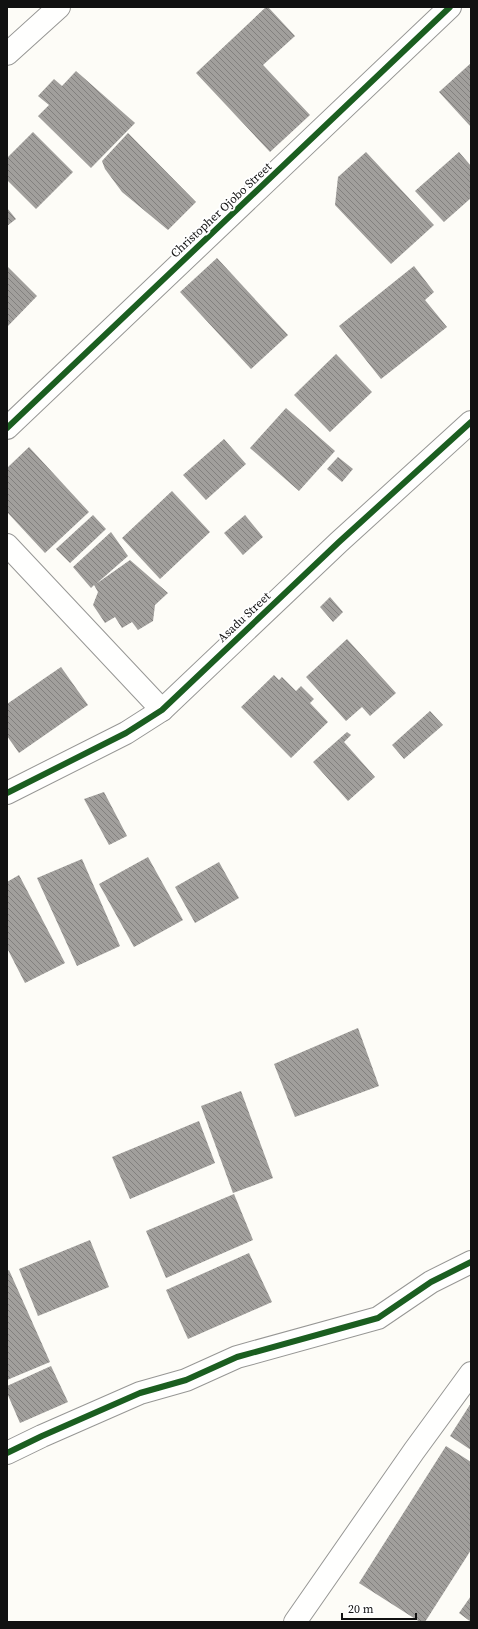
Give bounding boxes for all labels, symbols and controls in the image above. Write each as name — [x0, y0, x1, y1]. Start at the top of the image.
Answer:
street label: Christopher Ojobo Street — [167, 159, 275, 261]
street label: Asadu Street — [214, 588, 274, 646]
scale bar — [342, 1595, 416, 1621]
text: 20 m — [348, 1601, 374, 1617]

